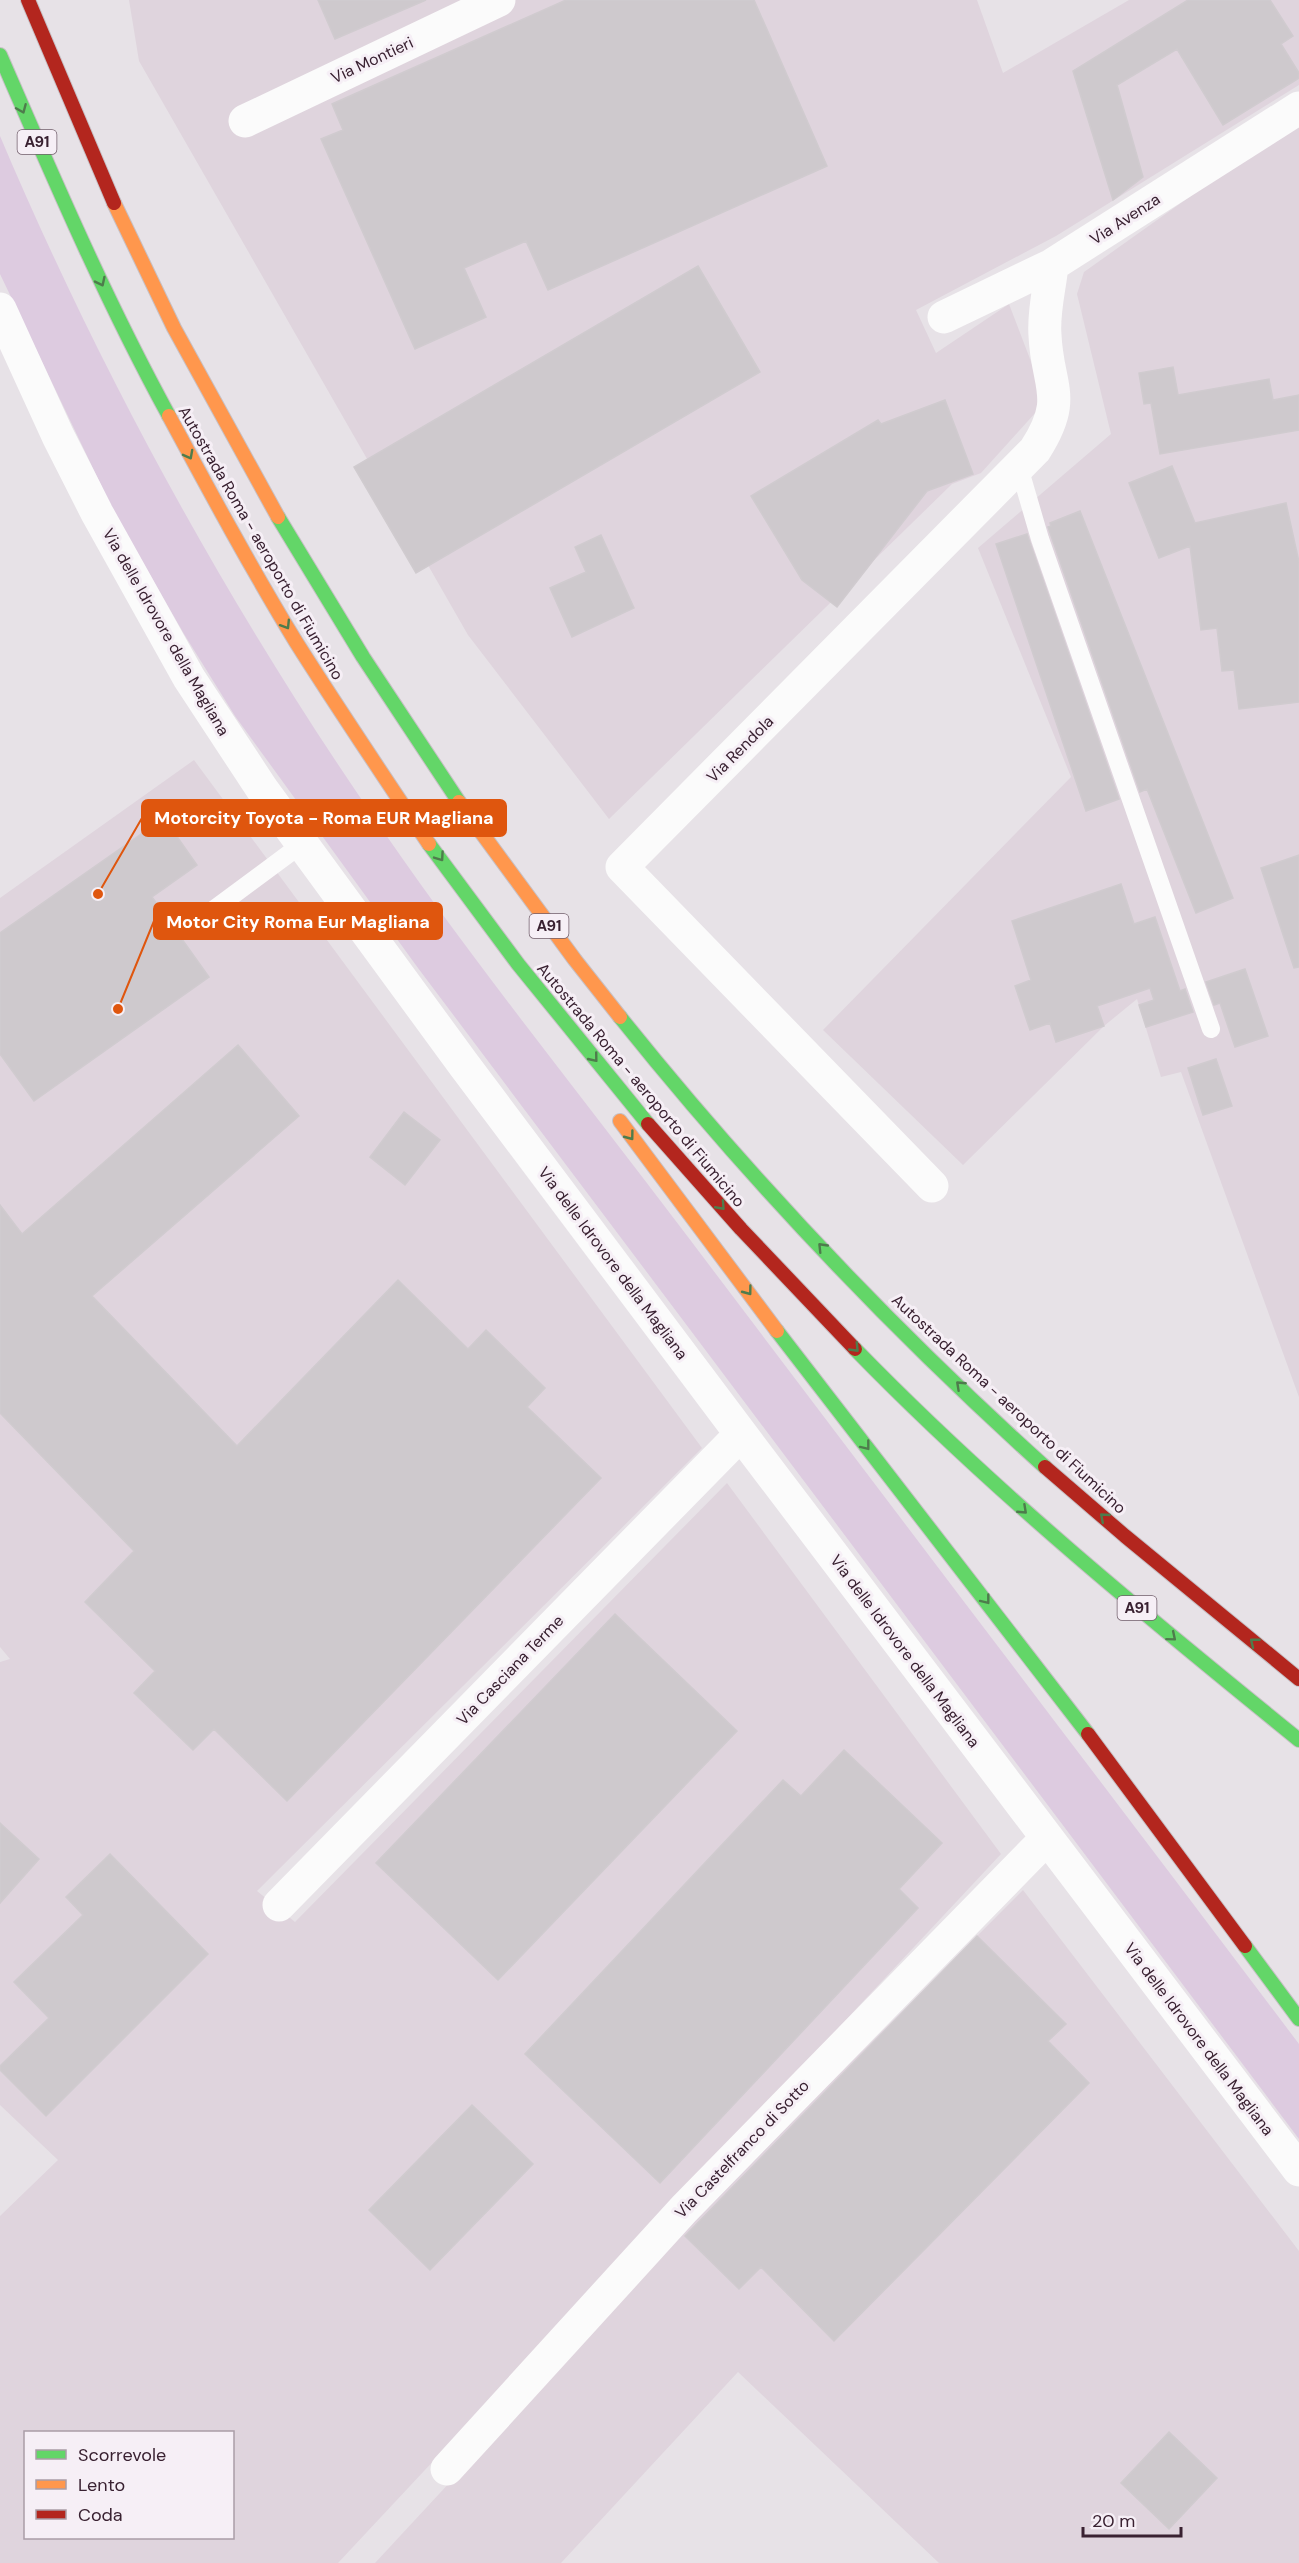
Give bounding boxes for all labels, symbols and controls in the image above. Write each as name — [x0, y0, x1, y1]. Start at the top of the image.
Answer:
street label: Via Montieri — [327, 32, 417, 88]
one-way arrow — [15, 103, 27, 114]
road number: A91 — [18, 130, 57, 154]
street label: Via Avenza — [1086, 189, 1164, 249]
one-way arrow — [93, 275, 105, 286]
street label: Autostrada Roma - aeroporto di Fiumicino — [174, 402, 348, 684]
one-way arrow — [182, 449, 193, 460]
street label: Via delle Idrovore della Magliana — [98, 524, 234, 740]
one-way arrow — [278, 619, 290, 629]
street label: Via Rendola — [702, 711, 778, 787]
callout: Motorcity Toyota - Roma EUR Magliana — [142, 800, 506, 836]
text: Motorcity Toyota - Roma EUR Magliana — [154, 806, 494, 830]
one-way arrow — [433, 851, 444, 862]
callout: Motor City Roma Eur Magliana — [154, 903, 442, 939]
text: Motor City Roma Eur Magliana — [166, 910, 430, 934]
road number: A91 — [530, 914, 568, 938]
street label: Autostrada Roma - aeroporto di Fiumicino — [532, 958, 750, 1212]
one-way arrow — [587, 1051, 598, 1062]
one-way arrow — [623, 1129, 634, 1140]
street label: Via delle Idrovore della Magliana — [533, 1162, 693, 1364]
one-way arrow — [714, 1200, 725, 1210]
one-way arrow — [818, 1244, 829, 1254]
one-way arrow — [740, 1285, 751, 1296]
street label: Autostrada Roma - aeroporto di Fiumicino — [887, 1290, 1131, 1518]
one-way arrow — [847, 1341, 858, 1352]
one-way arrow — [957, 1381, 967, 1392]
one-way arrow — [859, 1439, 870, 1450]
one-way arrow — [1017, 1503, 1027, 1514]
one-way arrow — [1100, 1513, 1111, 1524]
street label: Via delle Idrovore della Magliana — [825, 1550, 985, 1752]
one-way arrow — [978, 1594, 989, 1605]
road number: A91 — [1118, 1596, 1156, 1620]
street label: Via Casciana Terme — [452, 1610, 568, 1730]
one-way arrow — [1165, 1630, 1176, 1641]
one-way arrow — [1249, 1638, 1260, 1649]
street label: Via delle Idrovore della Magliana — [1119, 1938, 1279, 2140]
street label: Via Castelfranco di Sotto — [670, 2075, 814, 2223]
legend — [24, 2431, 234, 2539]
text: Scorrevole — [78, 2443, 166, 2467]
text: Lento — [78, 2473, 125, 2497]
scale bar — [1083, 2500, 1180, 2538]
text: Coda — [78, 2503, 123, 2527]
text: 20 m — [1092, 2509, 1135, 2533]

